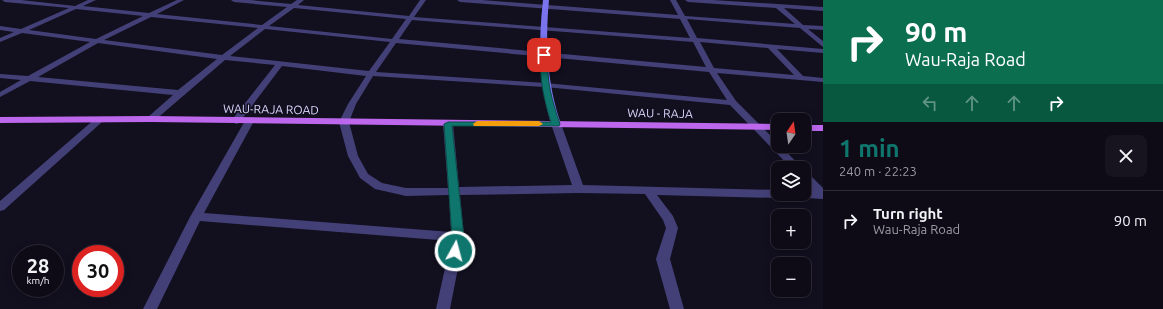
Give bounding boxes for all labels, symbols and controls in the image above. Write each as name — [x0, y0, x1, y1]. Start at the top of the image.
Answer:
icon: right — [839, 16, 891, 68]
text: 90 m — [905, 16, 967, 47]
pin — [527, 38, 561, 72]
icon: arrive — [533, 44, 555, 66]
text: Wau-Raja Road — [905, 49, 1026, 69]
icon: left — [919, 92, 941, 114]
icon: ahead — [961, 92, 983, 114]
icon: ahead — [1003, 92, 1025, 114]
icon: right — [1045, 92, 1067, 114]
street label: WAU-RAJA ROAD — [223, 102, 319, 116]
street label: WAU - RAJA — [627, 106, 693, 120]
north arrow — [771, 113, 811, 153]
map controls — [771, 113, 811, 297]
text: 1 min — [839, 135, 900, 162]
button: close — [1105, 135, 1147, 177]
button: layers — [771, 161, 811, 201]
text: 240 m · 22:23 — [839, 164, 917, 178]
text: Turn right — [873, 205, 943, 222]
button: + — [771, 209, 811, 249]
icon: right — [839, 210, 861, 232]
text: 90 m — [1114, 212, 1147, 229]
text: Wau-Raja Road — [873, 222, 960, 236]
position arrow — [434, 230, 476, 272]
speed limit sign: 30 — [72, 245, 124, 297]
text: 28 — [27, 254, 49, 277]
button: − — [771, 257, 811, 297]
text: km/h — [26, 275, 50, 286]

